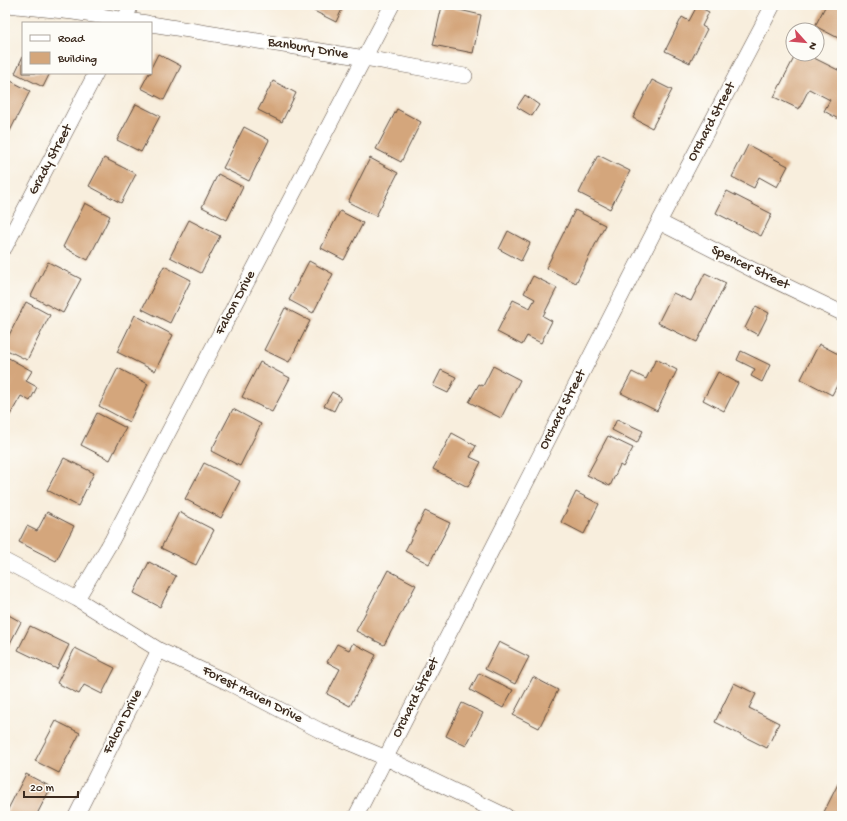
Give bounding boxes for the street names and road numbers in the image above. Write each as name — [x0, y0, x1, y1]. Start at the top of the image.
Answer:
street label: Banbury Drive — [266, 34, 350, 64]
street label: Orchard Street — [684, 78, 741, 165]
street label: Grady Street — [25, 121, 77, 198]
street label: Spencer Street — [708, 242, 793, 295]
street label: Falcon Drive — [211, 267, 260, 339]
street label: Orchard Street — [536, 366, 591, 453]
street label: Orchard Street — [389, 654, 444, 741]
street label: Forest Haven Drive — [198, 662, 306, 728]
street label: Falcon Drive — [99, 686, 147, 758]

